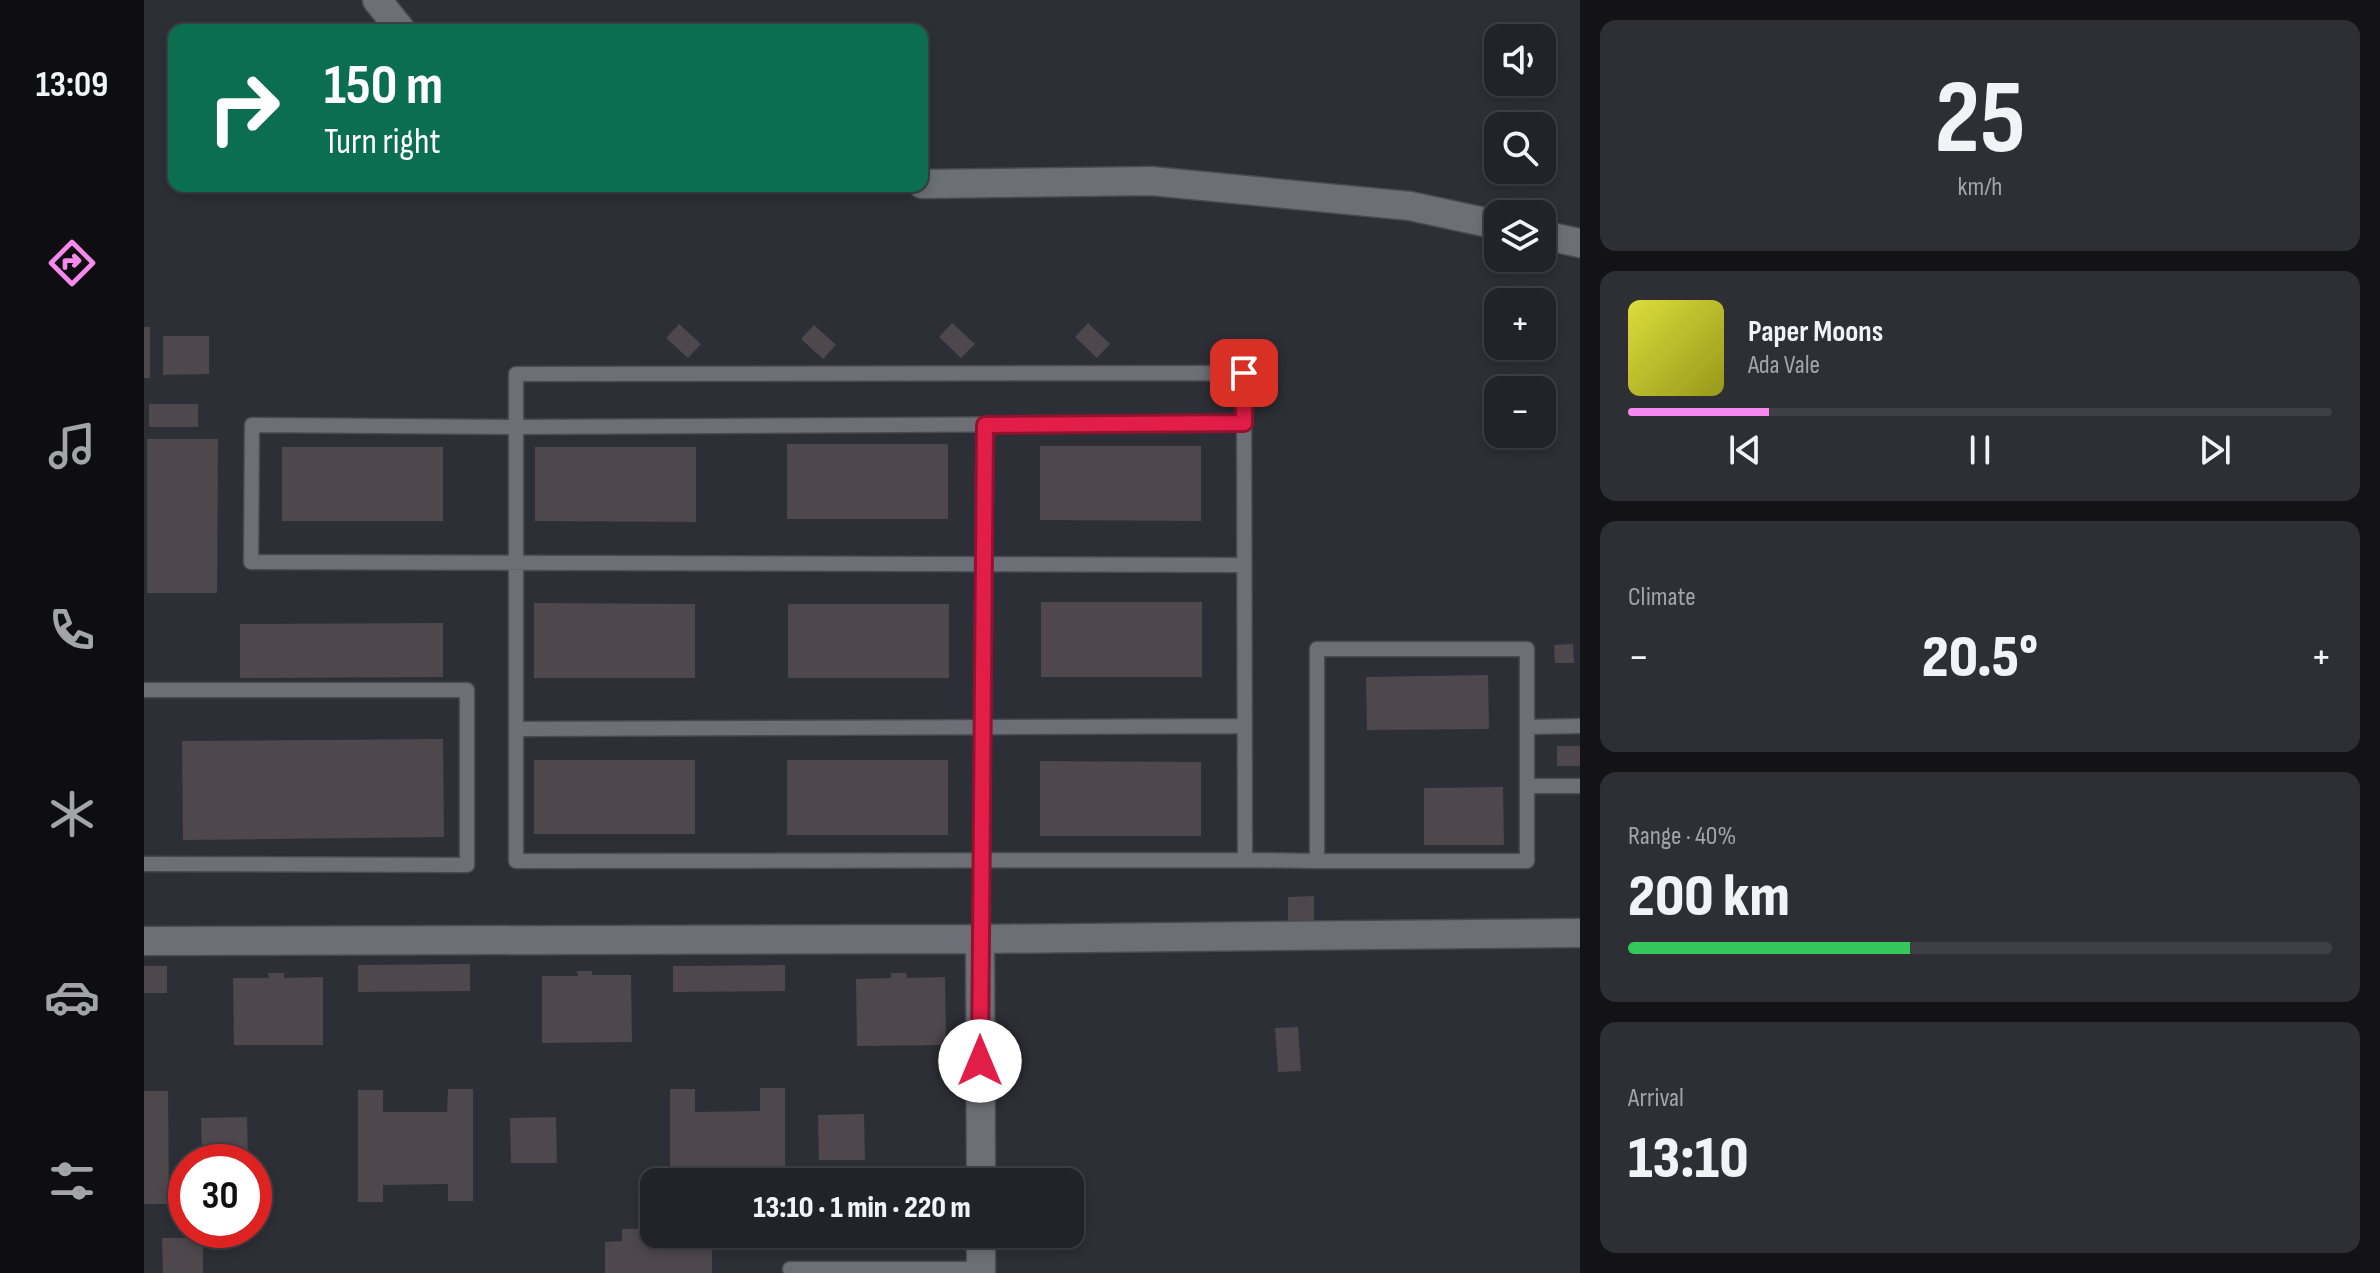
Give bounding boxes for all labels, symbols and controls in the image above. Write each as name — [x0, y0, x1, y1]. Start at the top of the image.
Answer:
map controls — [1484, 24, 1556, 448]
button: sound — [1484, 24, 1556, 96]
text: 150 m — [324, 53, 443, 120]
icon: right — [192, 56, 296, 160]
text: 25 — [1934, 57, 2026, 182]
text: 13:09 — [36, 64, 108, 107]
button: search — [1484, 112, 1556, 184]
text: Turn right — [324, 121, 441, 164]
text: km/h — [1958, 172, 2002, 203]
button: layers — [1484, 200, 1556, 272]
icon: directions — [44, 235, 100, 291]
button: + — [1484, 288, 1556, 360]
text: Paper Moons — [1748, 314, 1883, 350]
pin — [1210, 339, 1278, 407]
text: Ada Vale — [1748, 350, 1820, 381]
icon: arrive — [1222, 351, 1266, 395]
button: − — [1484, 376, 1556, 448]
icon: music — [44, 418, 100, 474]
icon: previous — [1723, 428, 1767, 472]
icon: pause — [1958, 428, 2002, 472]
icon: next — [2193, 428, 2237, 472]
text: Climate — [1628, 582, 1696, 613]
icon: phone — [44, 602, 100, 658]
text: 20.5° — [1922, 622, 2038, 694]
text: − — [1628, 631, 1650, 684]
text: + — [2310, 631, 2332, 684]
icon: climate — [44, 786, 100, 842]
text: Range · 40% — [1628, 821, 1736, 852]
text: 200 km — [1628, 861, 1790, 933]
icon: car — [44, 969, 100, 1025]
position arrow — [938, 1019, 1022, 1103]
text: Arrival — [1628, 1083, 1684, 1114]
text: 13:10 — [1628, 1123, 1749, 1195]
speed limit sign: 30 — [168, 1144, 272, 1248]
icon: filters — [44, 1153, 100, 1209]
text: 13:10 · 1 min · 220 m — [753, 1190, 971, 1226]

